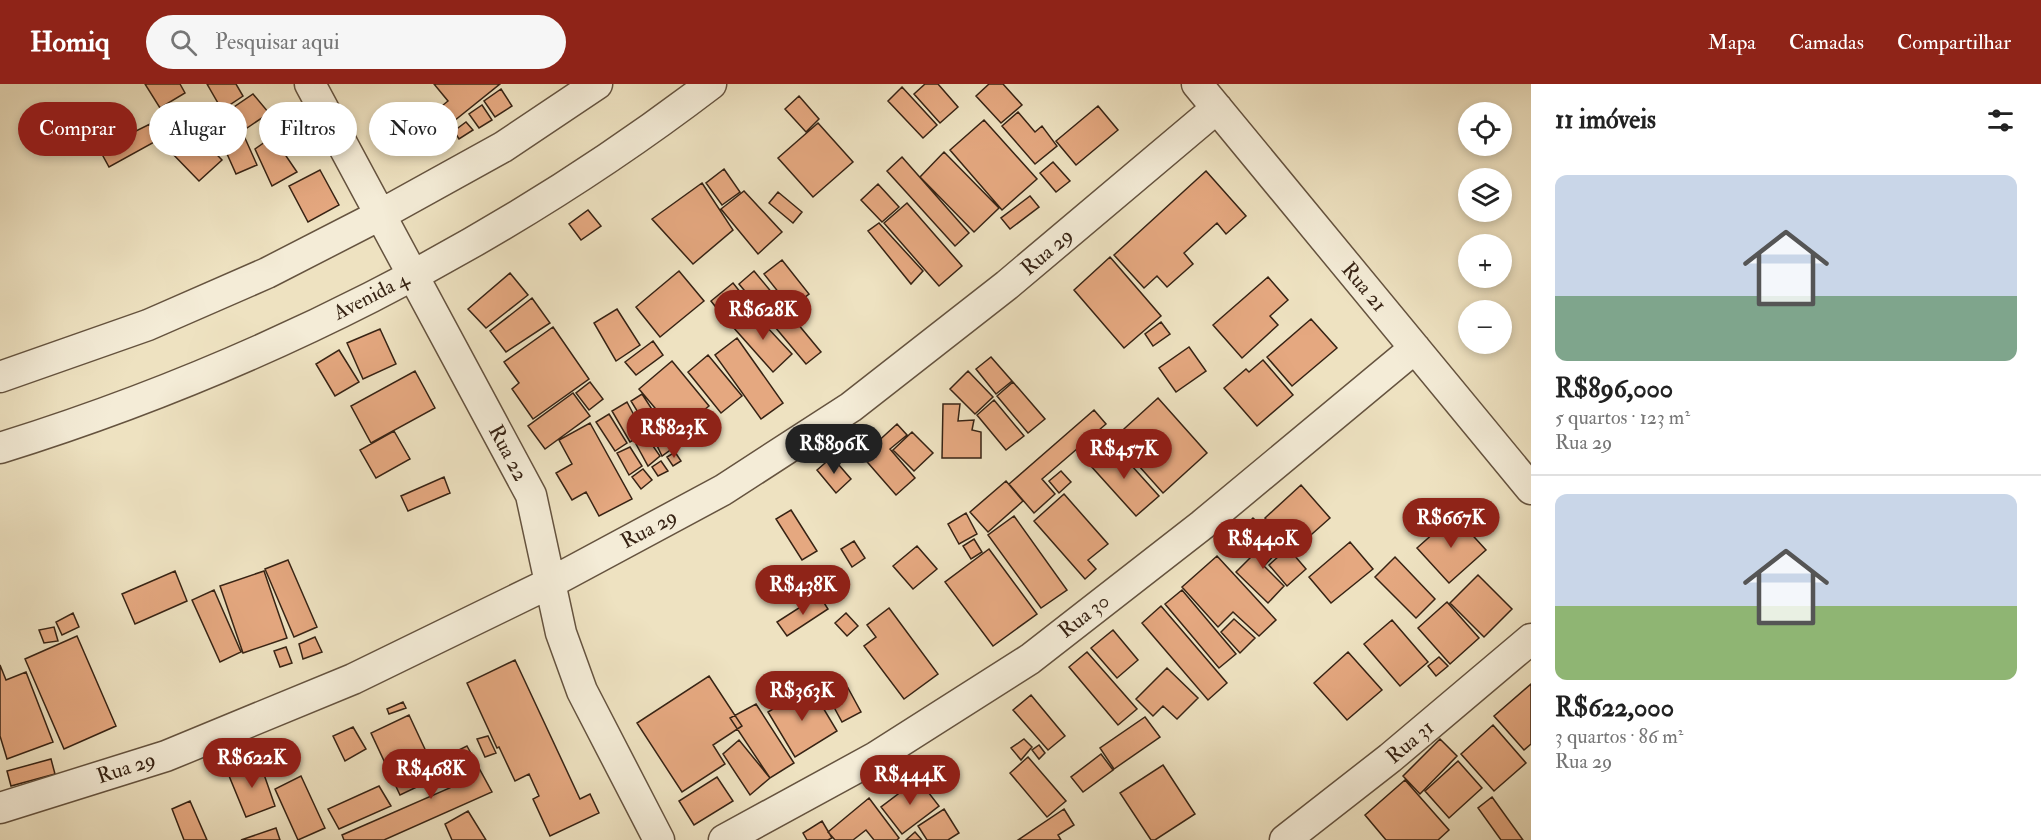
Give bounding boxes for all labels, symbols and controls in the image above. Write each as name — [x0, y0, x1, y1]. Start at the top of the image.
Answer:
search box — [146, 15, 566, 69]
text: Homiq — [30, 25, 110, 60]
icon: search — [167, 26, 200, 59]
text: Pesquisar aqui — [215, 28, 340, 56]
text: Mapa — [1708, 29, 1756, 56]
text: Camadas — [1789, 29, 1864, 56]
text: Compartilhar — [1897, 29, 2011, 56]
chip: Comprar — [18, 102, 137, 156]
chip: Alugar — [149, 102, 247, 156]
chip: Filtros — [259, 102, 357, 156]
chip: Novo — [369, 102, 458, 156]
map controls — [1458, 102, 1512, 354]
button: locate — [1458, 102, 1512, 156]
text: 11 imóveis — [1555, 104, 1656, 136]
icon: filters — [1984, 104, 2017, 137]
button: layers — [1458, 168, 1512, 222]
icon: home — [1732, 214, 1840, 322]
street label: Rua 29 — [1015, 222, 1079, 282]
button: + — [1458, 234, 1512, 288]
street label: Rua 21 — [1335, 257, 1393, 317]
street label: Avenida 4 — [328, 265, 415, 327]
pin: R$628K — [714, 290, 812, 341]
text: R$628K — [728, 297, 798, 322]
button: − — [1458, 300, 1512, 354]
text: R$896,000 — [1555, 373, 1673, 405]
text: 5 quartos · 123 m² — [1555, 405, 1690, 430]
pin: R$823K — [625, 408, 723, 459]
text: R$823K — [641, 415, 707, 440]
street label: Rua 22 — [482, 420, 534, 486]
pin: R$896K — [785, 424, 883, 475]
pin: R$457K — [1075, 429, 1173, 480]
text: Rua 29 — [1555, 430, 1612, 455]
text: R$896K — [799, 431, 869, 456]
text: R$457K — [1090, 436, 1158, 461]
pin: R$667K — [1402, 498, 1500, 549]
street label: Rua 29 — [616, 503, 682, 555]
text: R$667K — [1417, 505, 1485, 530]
pin: R$440K — [1214, 519, 1312, 570]
text: R$440K — [1227, 526, 1299, 551]
icon: home — [1732, 533, 1840, 641]
pin: R$438K — [754, 565, 852, 616]
text: R$438K — [769, 572, 837, 597]
street label: Rua 30 — [1053, 588, 1115, 644]
pin: R$363K — [753, 671, 851, 722]
text: R$363K — [769, 678, 835, 703]
text: R$622,000 — [1555, 692, 1674, 724]
street label: Rua 31 — [1381, 714, 1439, 770]
text: 3 quartos · 86 m² — [1555, 724, 1683, 749]
pin: R$622K — [203, 738, 301, 789]
text: R$622K — [217, 745, 287, 770]
street label: Rua 29 — [93, 746, 159, 790]
pin: R$468K — [382, 749, 480, 800]
text: Rua 29 — [1555, 749, 1612, 774]
pin: R$444K — [861, 755, 959, 806]
text: R$468K — [396, 756, 466, 781]
text: R$444K — [874, 762, 946, 787]

